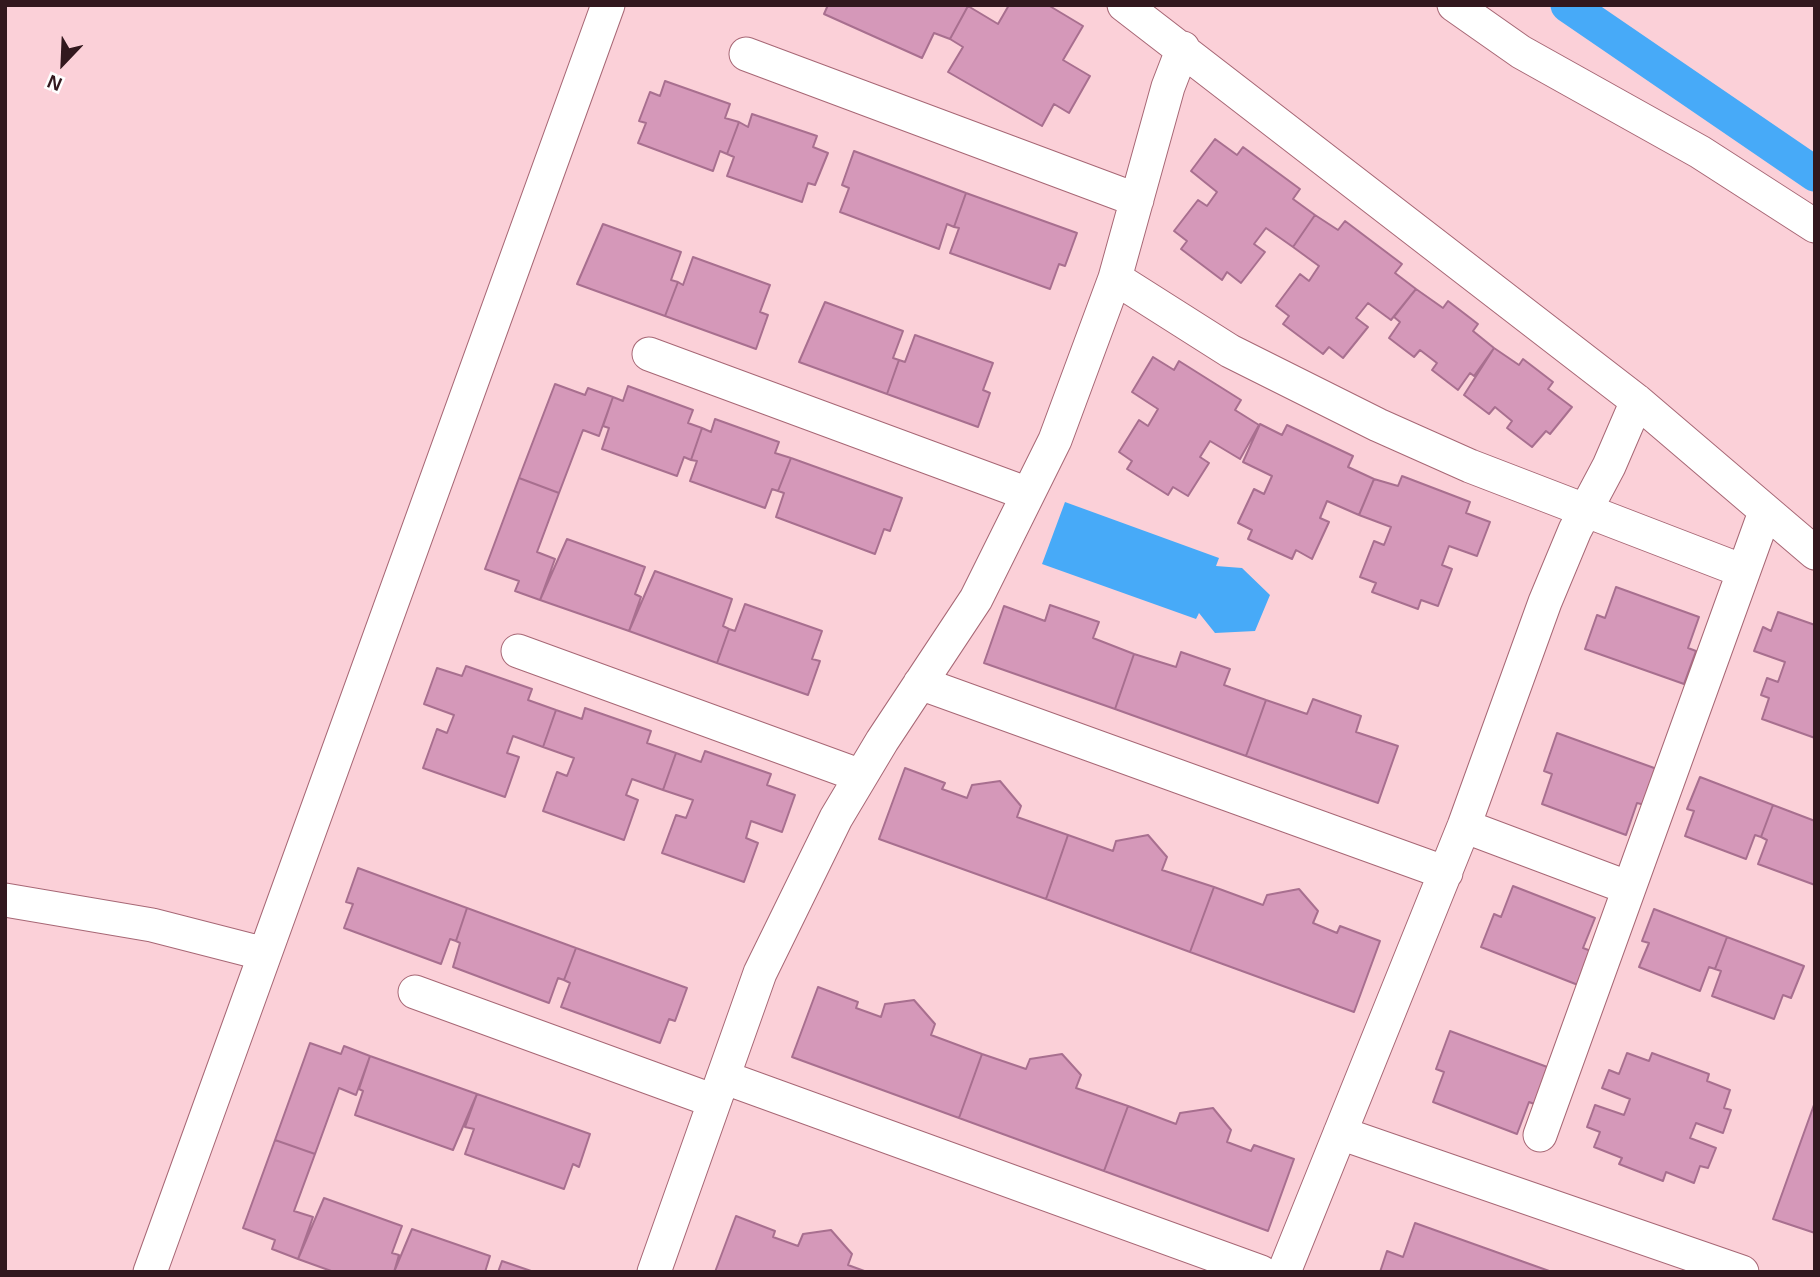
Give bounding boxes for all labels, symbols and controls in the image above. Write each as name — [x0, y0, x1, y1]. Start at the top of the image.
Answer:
north arrow — [28, 28, 98, 98]
text: N — [44, 70, 65, 95]

